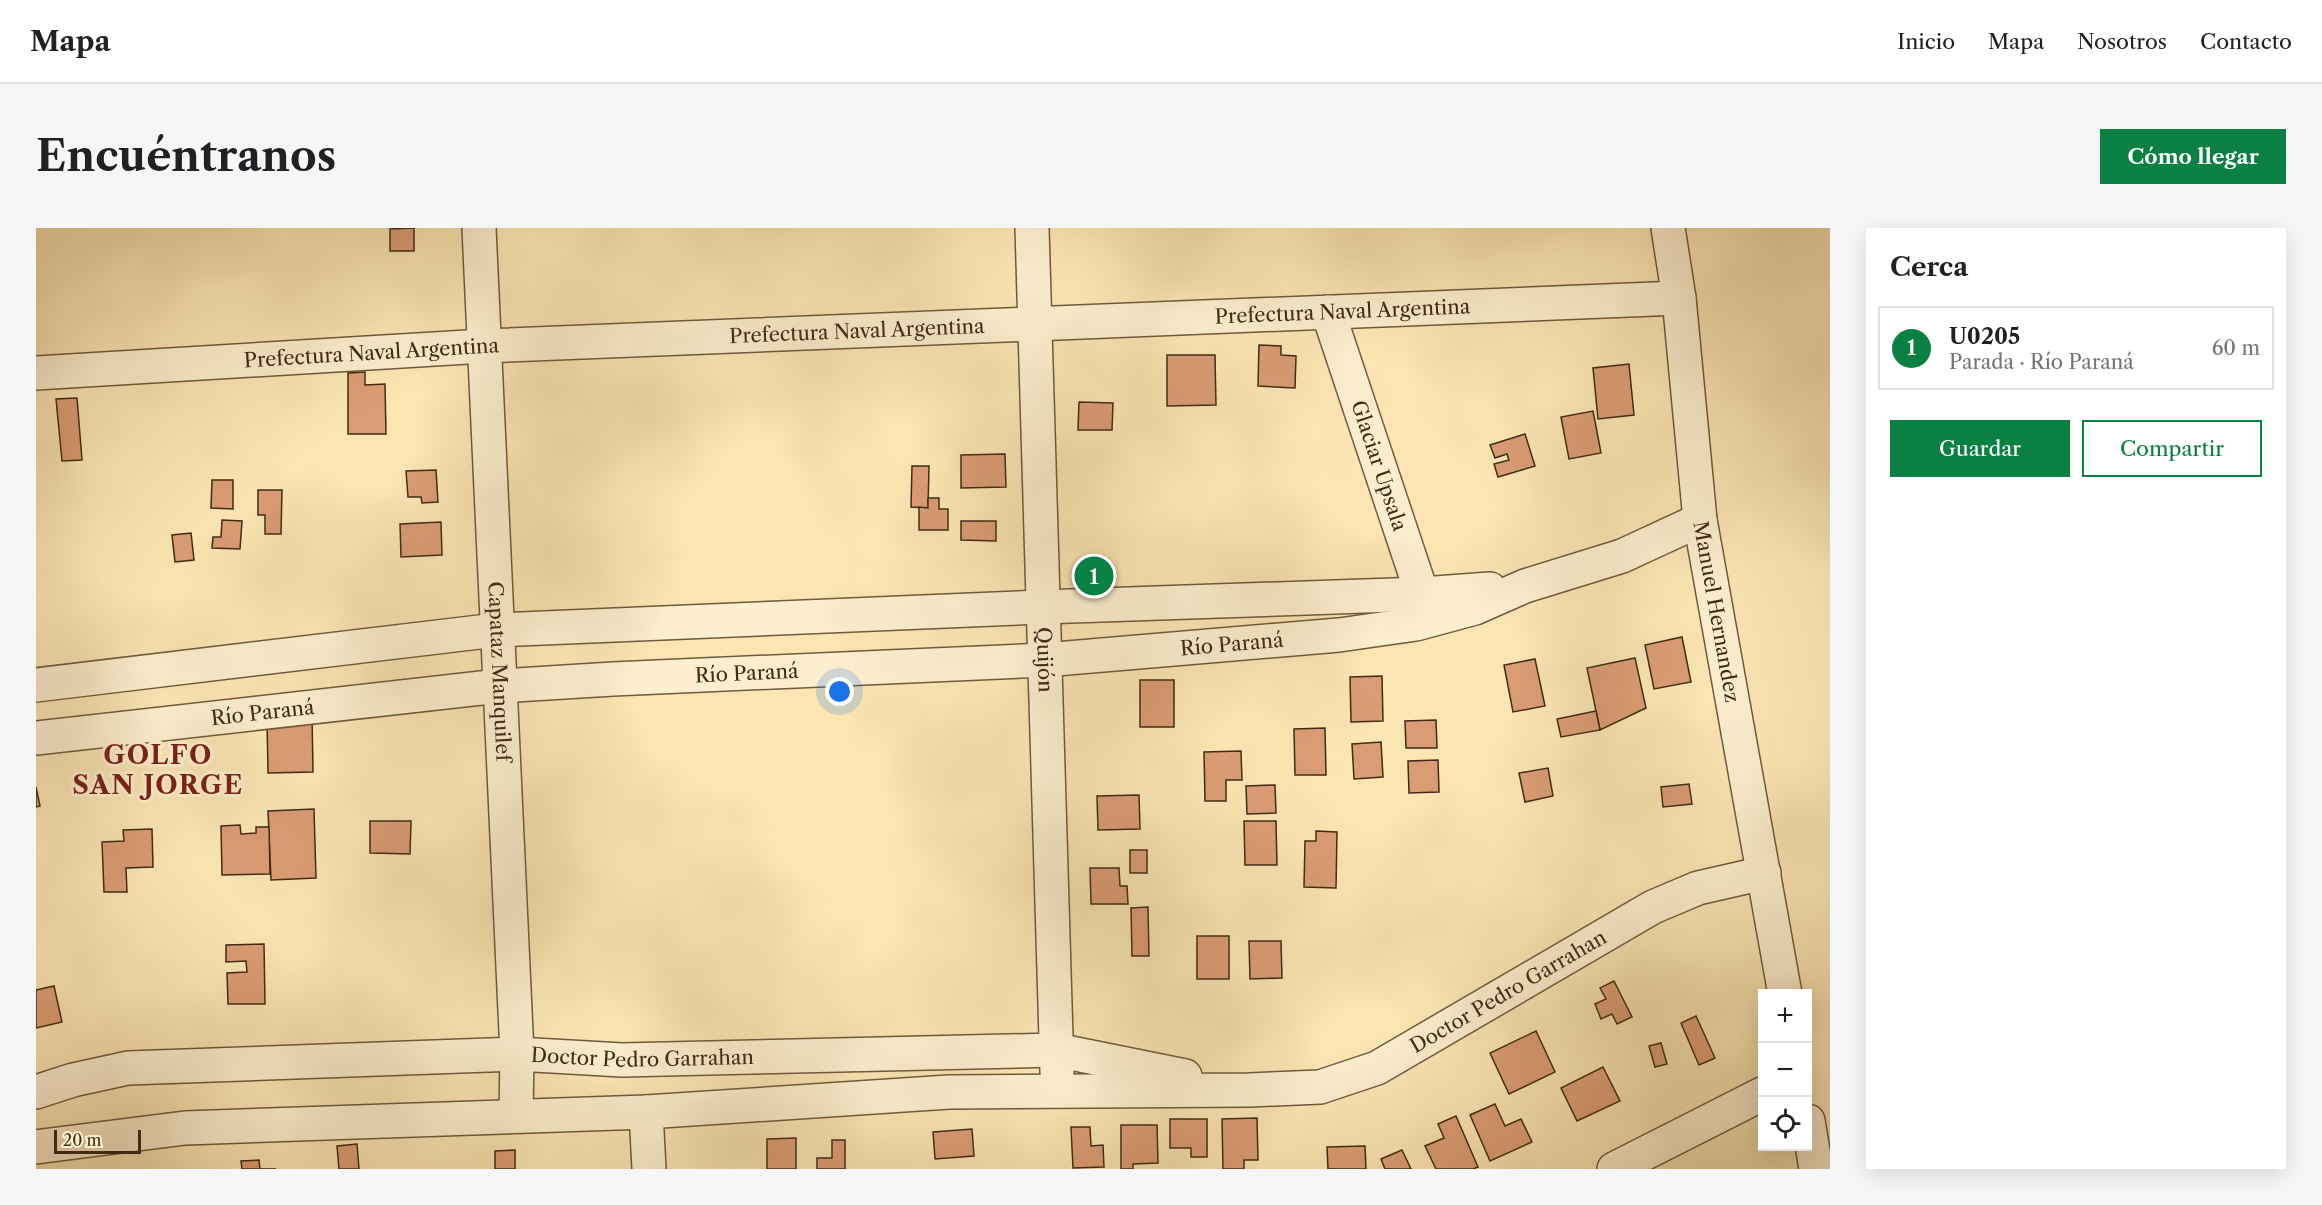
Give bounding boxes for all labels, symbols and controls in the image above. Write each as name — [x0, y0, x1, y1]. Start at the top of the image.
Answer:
text: Mapa — [30, 24, 111, 58]
text: Inicio — [1897, 29, 1955, 54]
text: Mapa — [1988, 29, 2044, 54]
text: Nosotros — [2077, 29, 2167, 54]
text: Contacto — [2200, 29, 2292, 54]
button: Cómo llegar — [2100, 129, 2286, 184]
text: Encuéntranos — [36, 130, 336, 182]
text: Cerca — [1890, 251, 1968, 283]
street label: Prefectura Naval Argentina — [1214, 294, 1471, 329]
street label: Prefectura Naval Argentina — [729, 314, 986, 348]
text: U0205 — [1949, 323, 2020, 350]
street label: Prefectura Naval Argentina — [243, 333, 500, 372]
text: 1 — [1907, 336, 1916, 360]
text: 60 m — [2212, 336, 2260, 360]
text: Parada · Río Paraná — [1949, 350, 2134, 374]
street label: Glaciar Upsala — [1346, 397, 1412, 535]
button: Guardar — [1890, 420, 2070, 477]
button: Compartir — [2082, 420, 2262, 477]
street label: Manuel Hernandez — [1688, 519, 1744, 704]
pin: 1 — [1074, 554, 1114, 598]
street label: Capataz Manquilef — [483, 581, 516, 765]
street label: Quijón — [1032, 627, 1058, 693]
street label: Río Paraná — [1179, 628, 1285, 660]
street label: Río Paraná — [694, 659, 800, 687]
your location — [825, 677, 854, 706]
street label: Río Paraná — [210, 695, 316, 730]
district label: GOLFO SAN JORGE — [72, 739, 244, 801]
street label: Doctor Pedro Garrahan — [1406, 925, 1611, 1058]
map controls — [1758, 989, 1812, 1151]
button: + — [1758, 989, 1812, 1043]
street label: Doctor Pedro Garrahan — [530, 1043, 755, 1072]
button: − — [1758, 1043, 1812, 1097]
button: locate — [1758, 1097, 1812, 1151]
scale bar — [54, 1127, 141, 1154]
text: 20 m — [63, 1130, 102, 1150]

